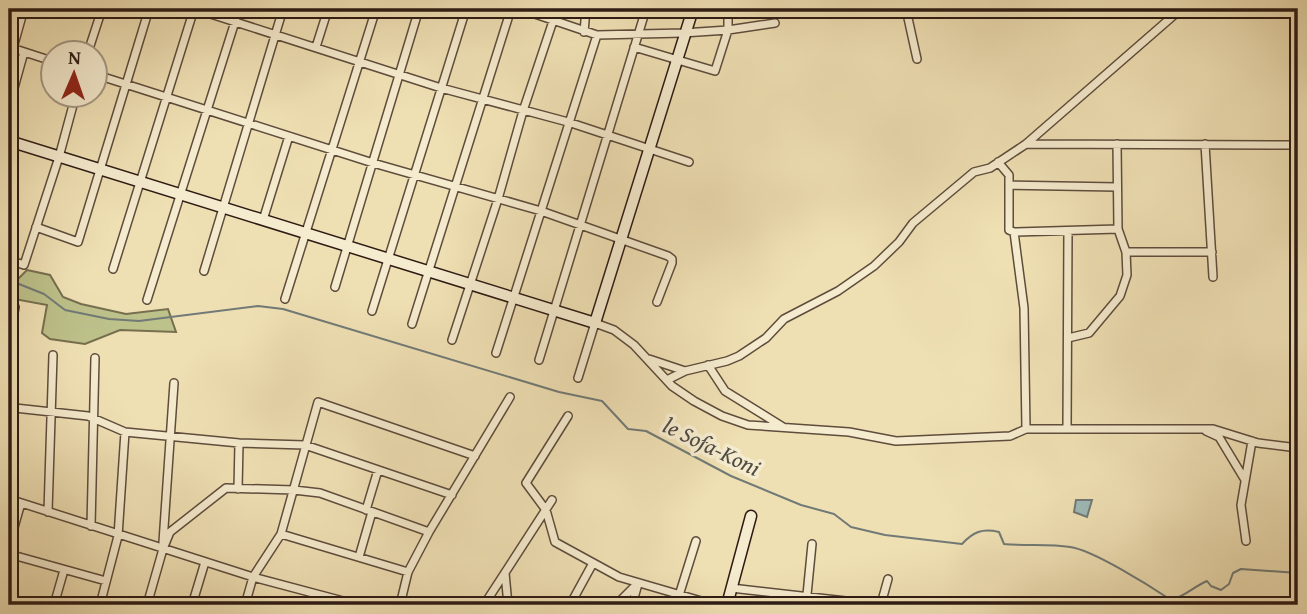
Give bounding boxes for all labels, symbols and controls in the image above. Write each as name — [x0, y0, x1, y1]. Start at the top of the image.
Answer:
north arrow — [38, 38, 108, 108]
text: N — [68, 43, 82, 71]
water label: le Sofa-Koni — [658, 408, 766, 484]

